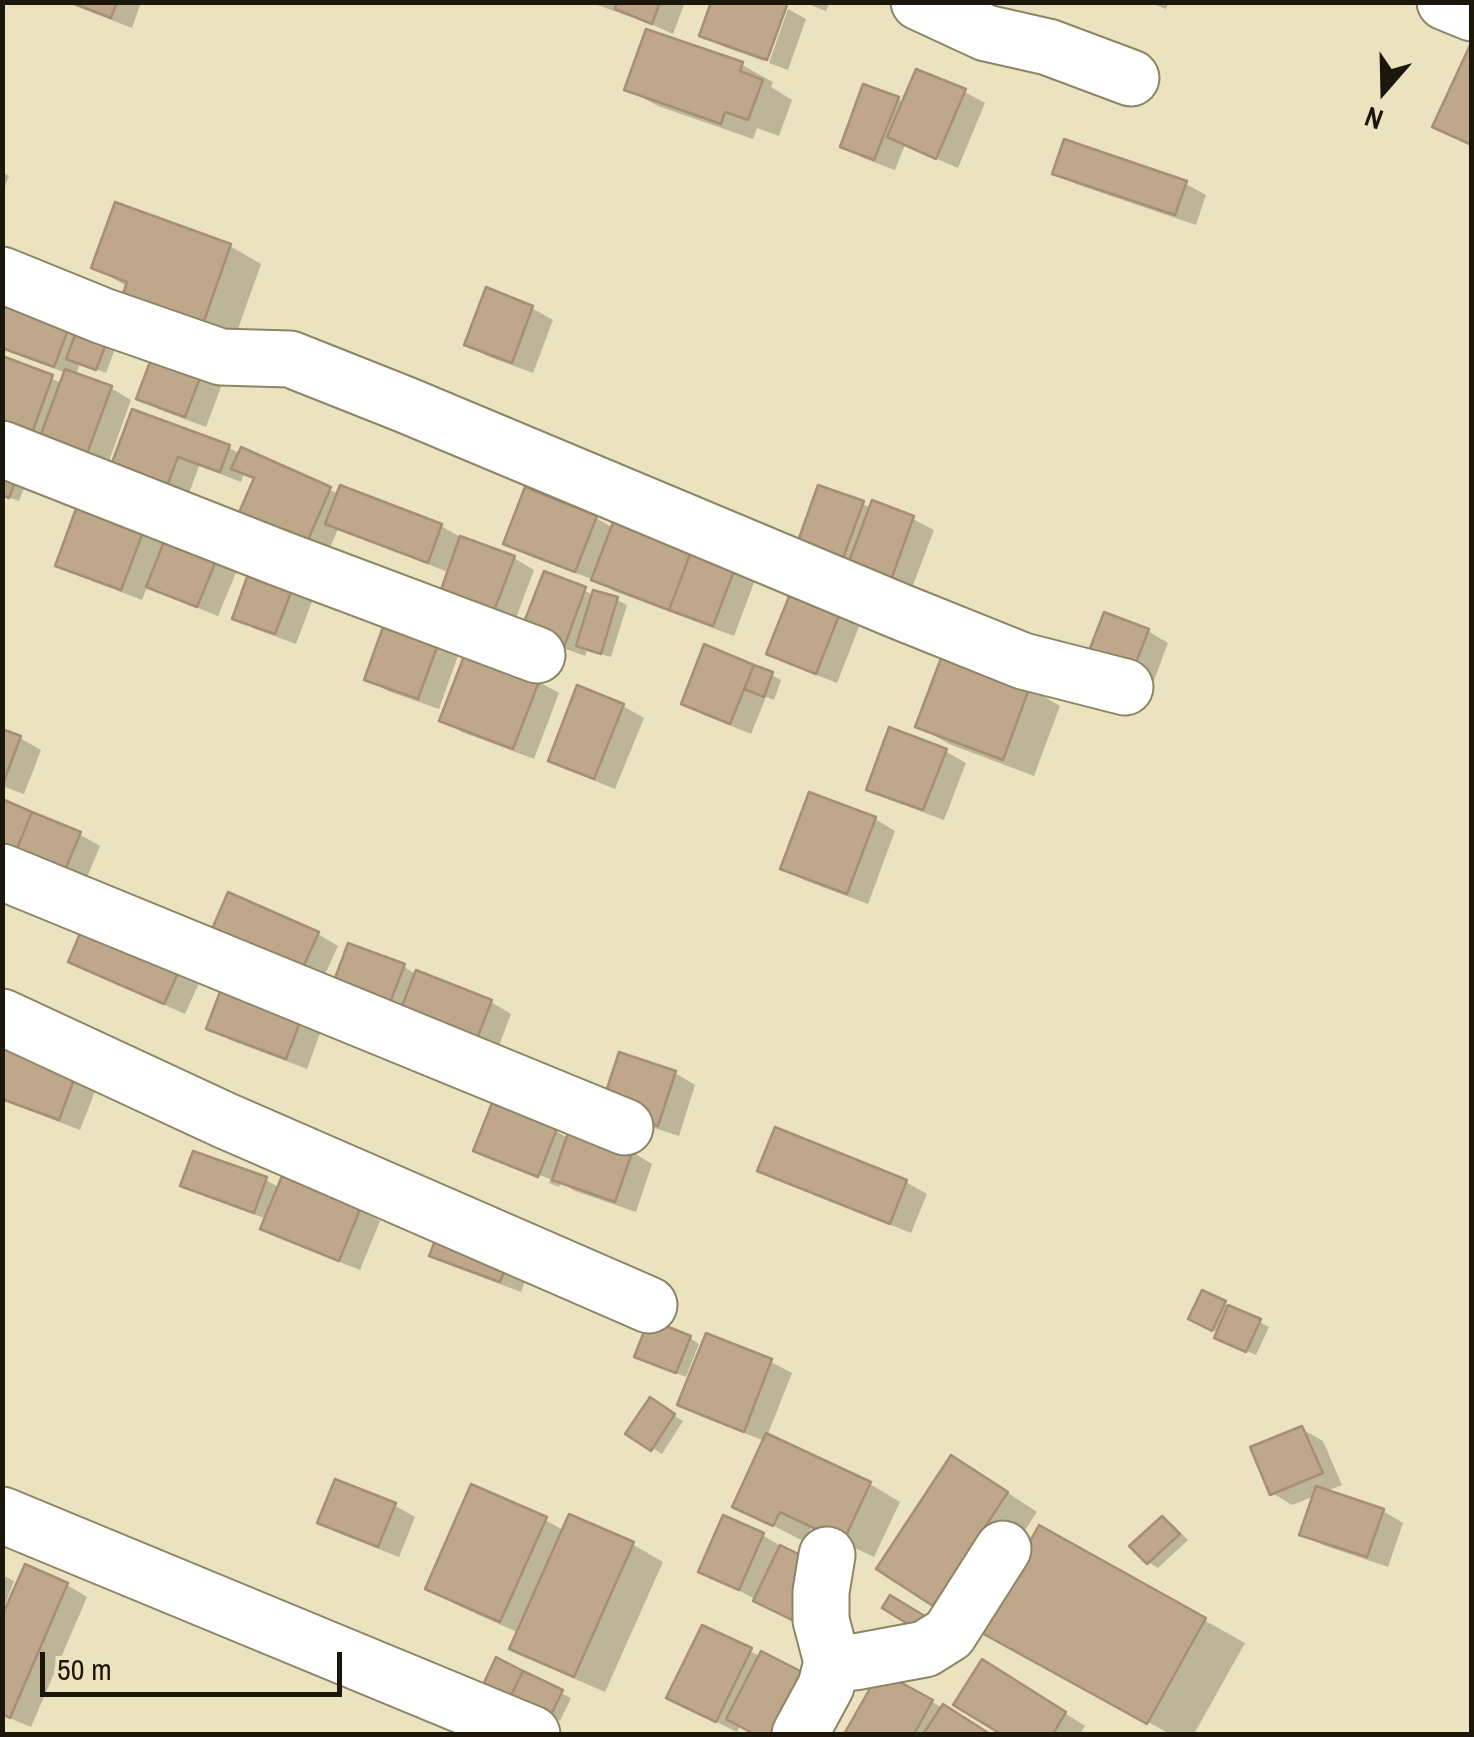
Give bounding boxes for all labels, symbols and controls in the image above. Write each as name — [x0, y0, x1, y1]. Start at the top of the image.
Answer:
north arrow — [1334, 40, 1434, 140]
text: N — [1359, 98, 1388, 139]
scale bar — [45, 1632, 348, 1694]
text: 50 m — [57, 1649, 112, 1689]

